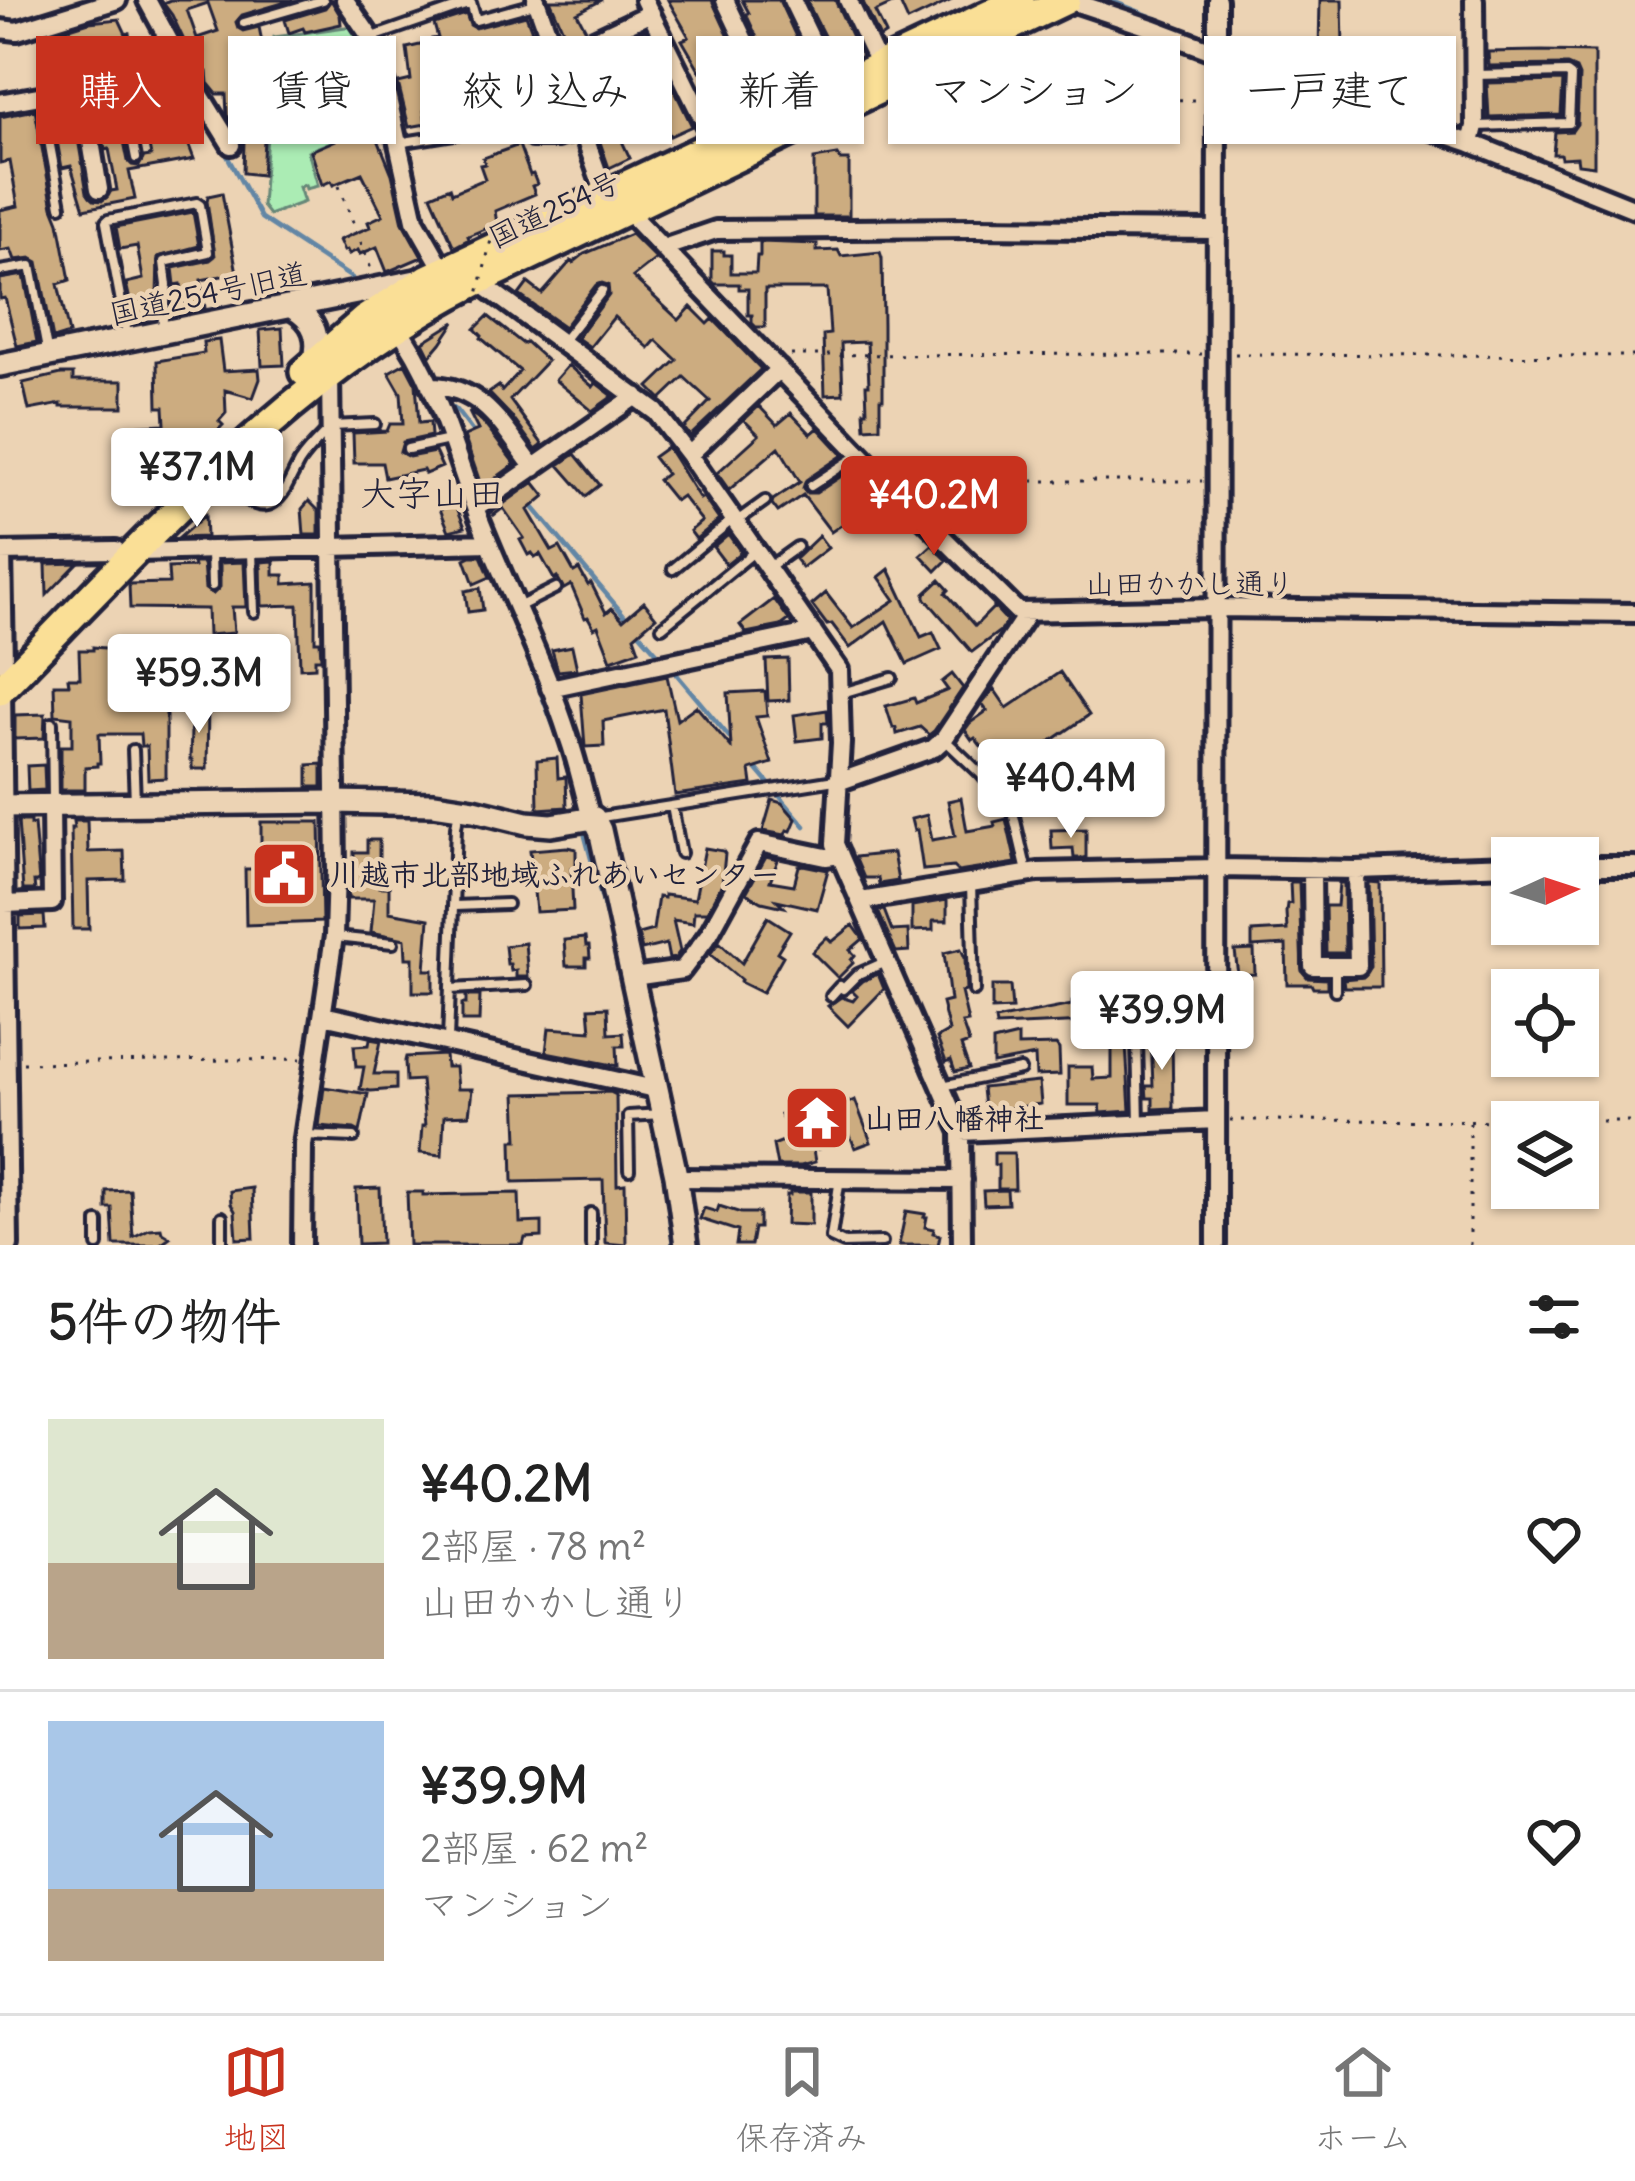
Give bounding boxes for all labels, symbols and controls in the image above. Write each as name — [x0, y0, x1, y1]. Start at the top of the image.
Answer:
chip: 購入 — [36, 36, 204, 144]
chip: 賃貸 — [228, 36, 396, 144]
chip: 絞り込み — [420, 36, 672, 144]
chip: 新着 — [696, 36, 864, 144]
chip: マンション — [888, 36, 1180, 144]
chip: 一戸建て — [1204, 36, 1456, 144]
street label: 国道254号 — [482, 162, 626, 256]
street label: 国道254号旧道 — [106, 254, 310, 332]
pin: ¥37.1M — [99, 428, 295, 530]
text: ¥37.1M — [138, 442, 256, 491]
pin: ¥40.2M — [836, 456, 1032, 558]
text: ¥40.2M — [868, 470, 1000, 519]
district label: 大字山田 — [360, 471, 504, 516]
street label: 山田かかし通り — [1085, 564, 1295, 602]
pin: ¥59.3M — [101, 634, 297, 736]
text: ¥59.3M — [135, 648, 263, 697]
pin: ¥40.4M — [973, 739, 1169, 841]
text: ¥40.4M — [1005, 753, 1137, 802]
north arrow — [1491, 837, 1599, 945]
map controls — [1491, 837, 1599, 1209]
public building icon: 川越市北部地域ふれあいセンター — [249, 839, 319, 909]
place label: 川越市北部地域ふれあいセンター — [330, 855, 780, 893]
button: locate — [1491, 969, 1599, 1077]
pin: ¥39.9M — [1064, 971, 1260, 1073]
text: ¥39.9M — [1098, 985, 1226, 1034]
temple icon: 山田八幡神社 — [782, 1083, 852, 1153]
place label: 山田八幡神社 — [864, 1099, 1044, 1137]
button: layers — [1491, 1101, 1599, 1209]
icon: filters — [1521, 1284, 1587, 1350]
text: 5件の物件 — [48, 1289, 281, 1353]
text: ¥40.2M — [420, 1451, 593, 1515]
icon: home — [144, 1467, 288, 1611]
icon: heart — [1521, 1506, 1587, 1572]
text: 2部屋 · 78 m² — [420, 1522, 646, 1571]
text: 山田かかし通り — [420, 1578, 693, 1627]
text: ¥39.9M — [420, 1753, 588, 1817]
icon: home — [144, 1769, 288, 1913]
icon: heart — [1521, 1808, 1587, 1874]
text: 2部屋 · 62 m² — [420, 1824, 649, 1873]
text: マンション — [420, 1880, 613, 1929]
tab: 地図 — [223, 2039, 289, 2159]
tab: 保存済み — [736, 2039, 868, 2159]
tab: ホーム — [1314, 2039, 1412, 2159]

